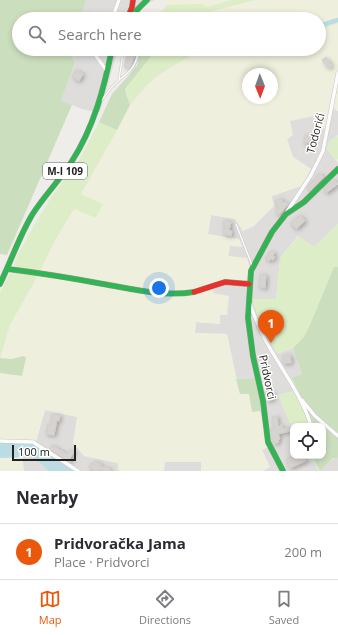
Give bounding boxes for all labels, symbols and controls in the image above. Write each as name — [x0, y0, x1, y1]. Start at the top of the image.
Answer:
search box — [12, 12, 326, 56]
icon: search — [26, 23, 48, 45]
text: Search here — [58, 24, 142, 44]
north arrow — [242, 68, 278, 104]
street label: Todorići — [302, 111, 328, 155]
road number: M-I 109 — [43, 163, 87, 179]
your location — [149, 278, 169, 298]
pin: 1 — [258, 310, 284, 343]
street label: Pridvorci — [256, 353, 280, 401]
map controls — [290, 423, 326, 459]
button: locate — [290, 423, 326, 459]
scale bar — [12, 443, 76, 462]
text: 100 m — [18, 444, 50, 459]
text: Nearby — [16, 486, 78, 509]
text: Pridvoračka Jama — [54, 533, 186, 553]
text: 1 — [25, 543, 33, 561]
text: 200 m — [284, 543, 322, 561]
text: Place · Pridvorci — [54, 553, 150, 571]
tab: Map — [39, 588, 62, 627]
tab: Directions — [139, 588, 191, 627]
tab: Saved — [269, 588, 299, 627]

